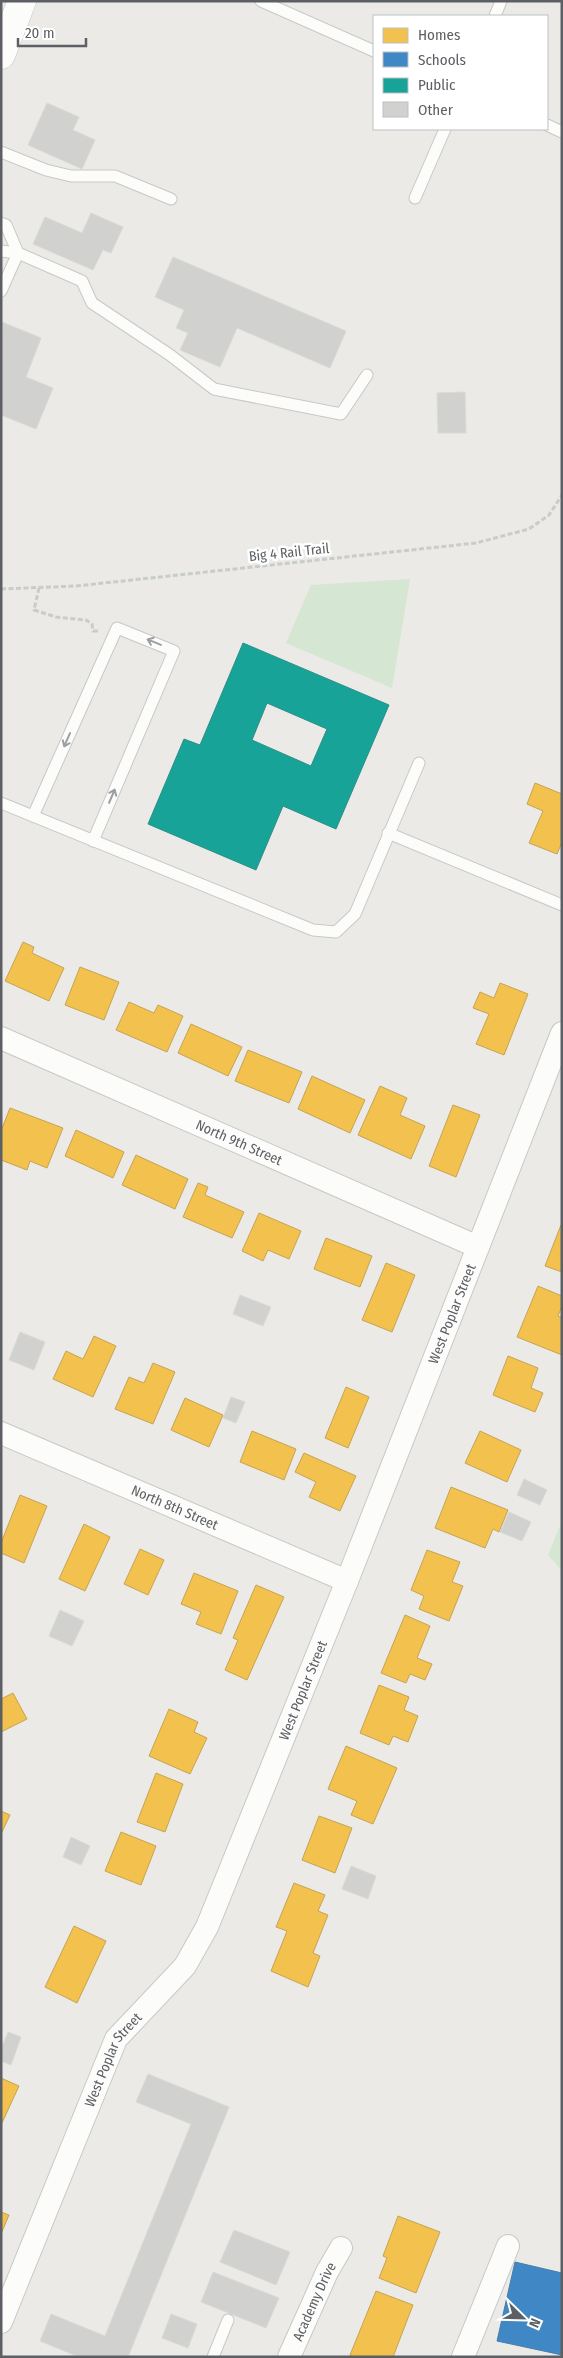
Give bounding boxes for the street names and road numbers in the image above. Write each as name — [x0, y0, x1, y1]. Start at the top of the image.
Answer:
street label: Big 4 Rail Trail — [248, 540, 330, 565]
street label: North 9th Street — [193, 1116, 285, 1169]
street label: West Poplar Street — [425, 1261, 480, 1366]
street label: North 8th Street — [129, 1482, 221, 1534]
street label: West Poplar Street — [275, 1638, 331, 1743]
street label: West Poplar Street — [81, 2009, 146, 2110]
street label: Academy Drive — [289, 2259, 340, 2344]

